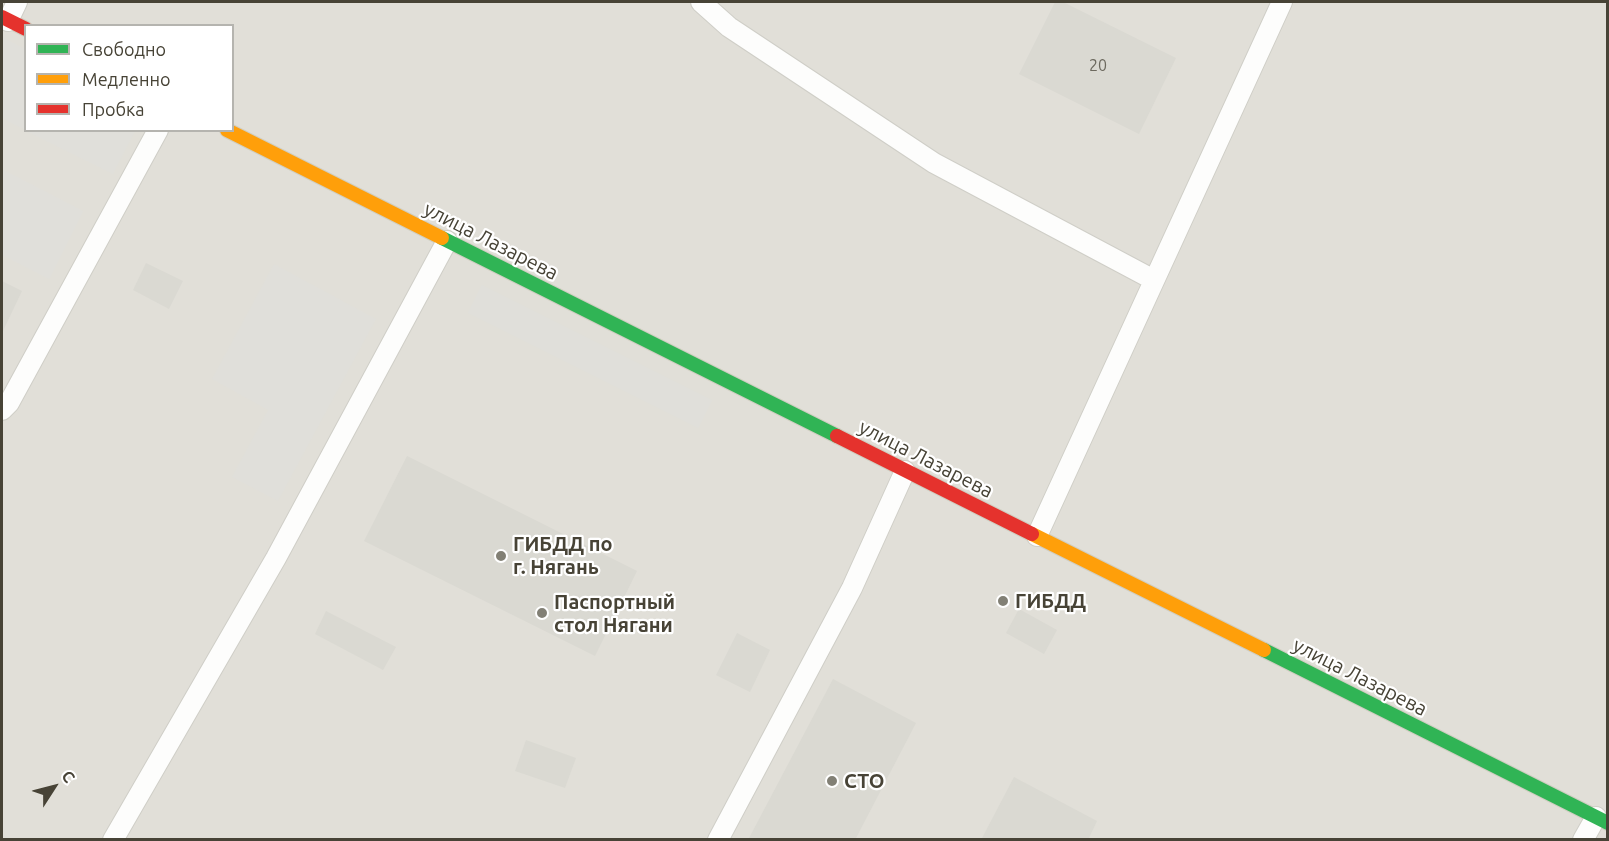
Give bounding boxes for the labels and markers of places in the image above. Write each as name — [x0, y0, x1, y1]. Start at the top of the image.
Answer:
place label: ГИБДД по г. Нягань — [513, 532, 613, 579]
marker: ГИБДД по г. Нягань — [494, 549, 508, 563]
place label: ГИБДД — [1015, 589, 1086, 613]
place label: Паспортный стол Нягани — [554, 590, 675, 637]
marker: ГИБДД — [996, 594, 1010, 608]
marker: Паспортный стол Нягани — [535, 606, 549, 620]
place label: СТО — [844, 769, 884, 793]
marker: СТО — [825, 774, 839, 788]

